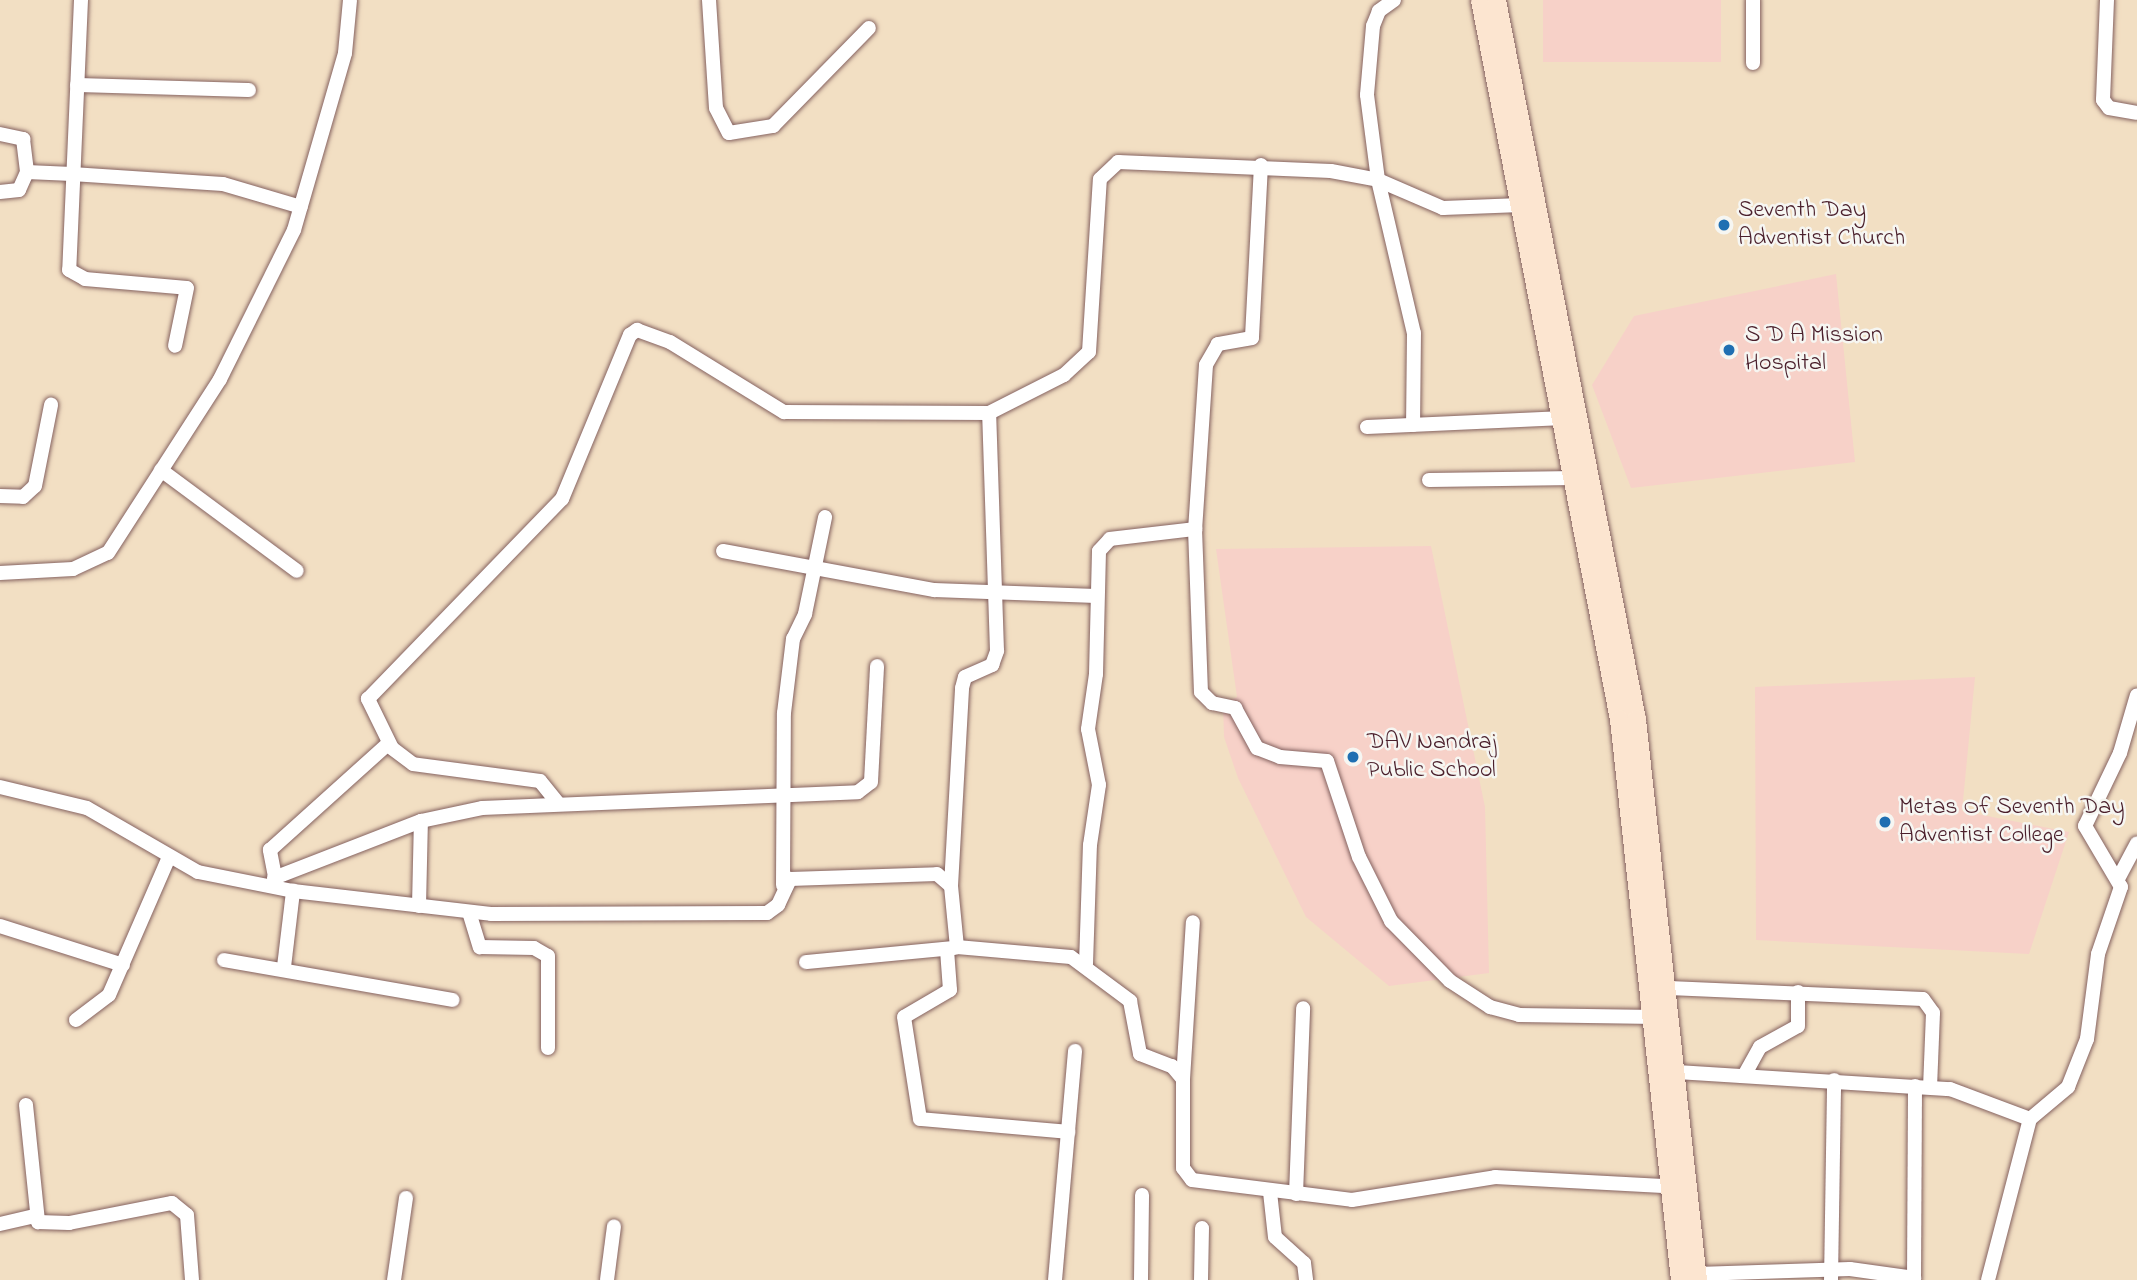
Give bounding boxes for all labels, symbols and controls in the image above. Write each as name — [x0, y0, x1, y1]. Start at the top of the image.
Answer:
place label: Seventh Day Adventist Church — [1738, 197, 1905, 253]
marker: Seventh Day Adventist Church — [1716, 217, 1732, 233]
place label: S D A Mission Hospital — [1745, 322, 1883, 378]
marker: S D A Mission Hospital — [1719, 340, 1739, 360]
place label: DAV Nandraj Public School — [1367, 729, 1496, 785]
marker: DAV Nandraj Public School — [1345, 749, 1361, 765]
place label: Metas Of Seventh Day Adventist College — [1899, 794, 2125, 850]
marker: Metas Of Seventh Day Adventist College — [1877, 814, 1893, 830]

